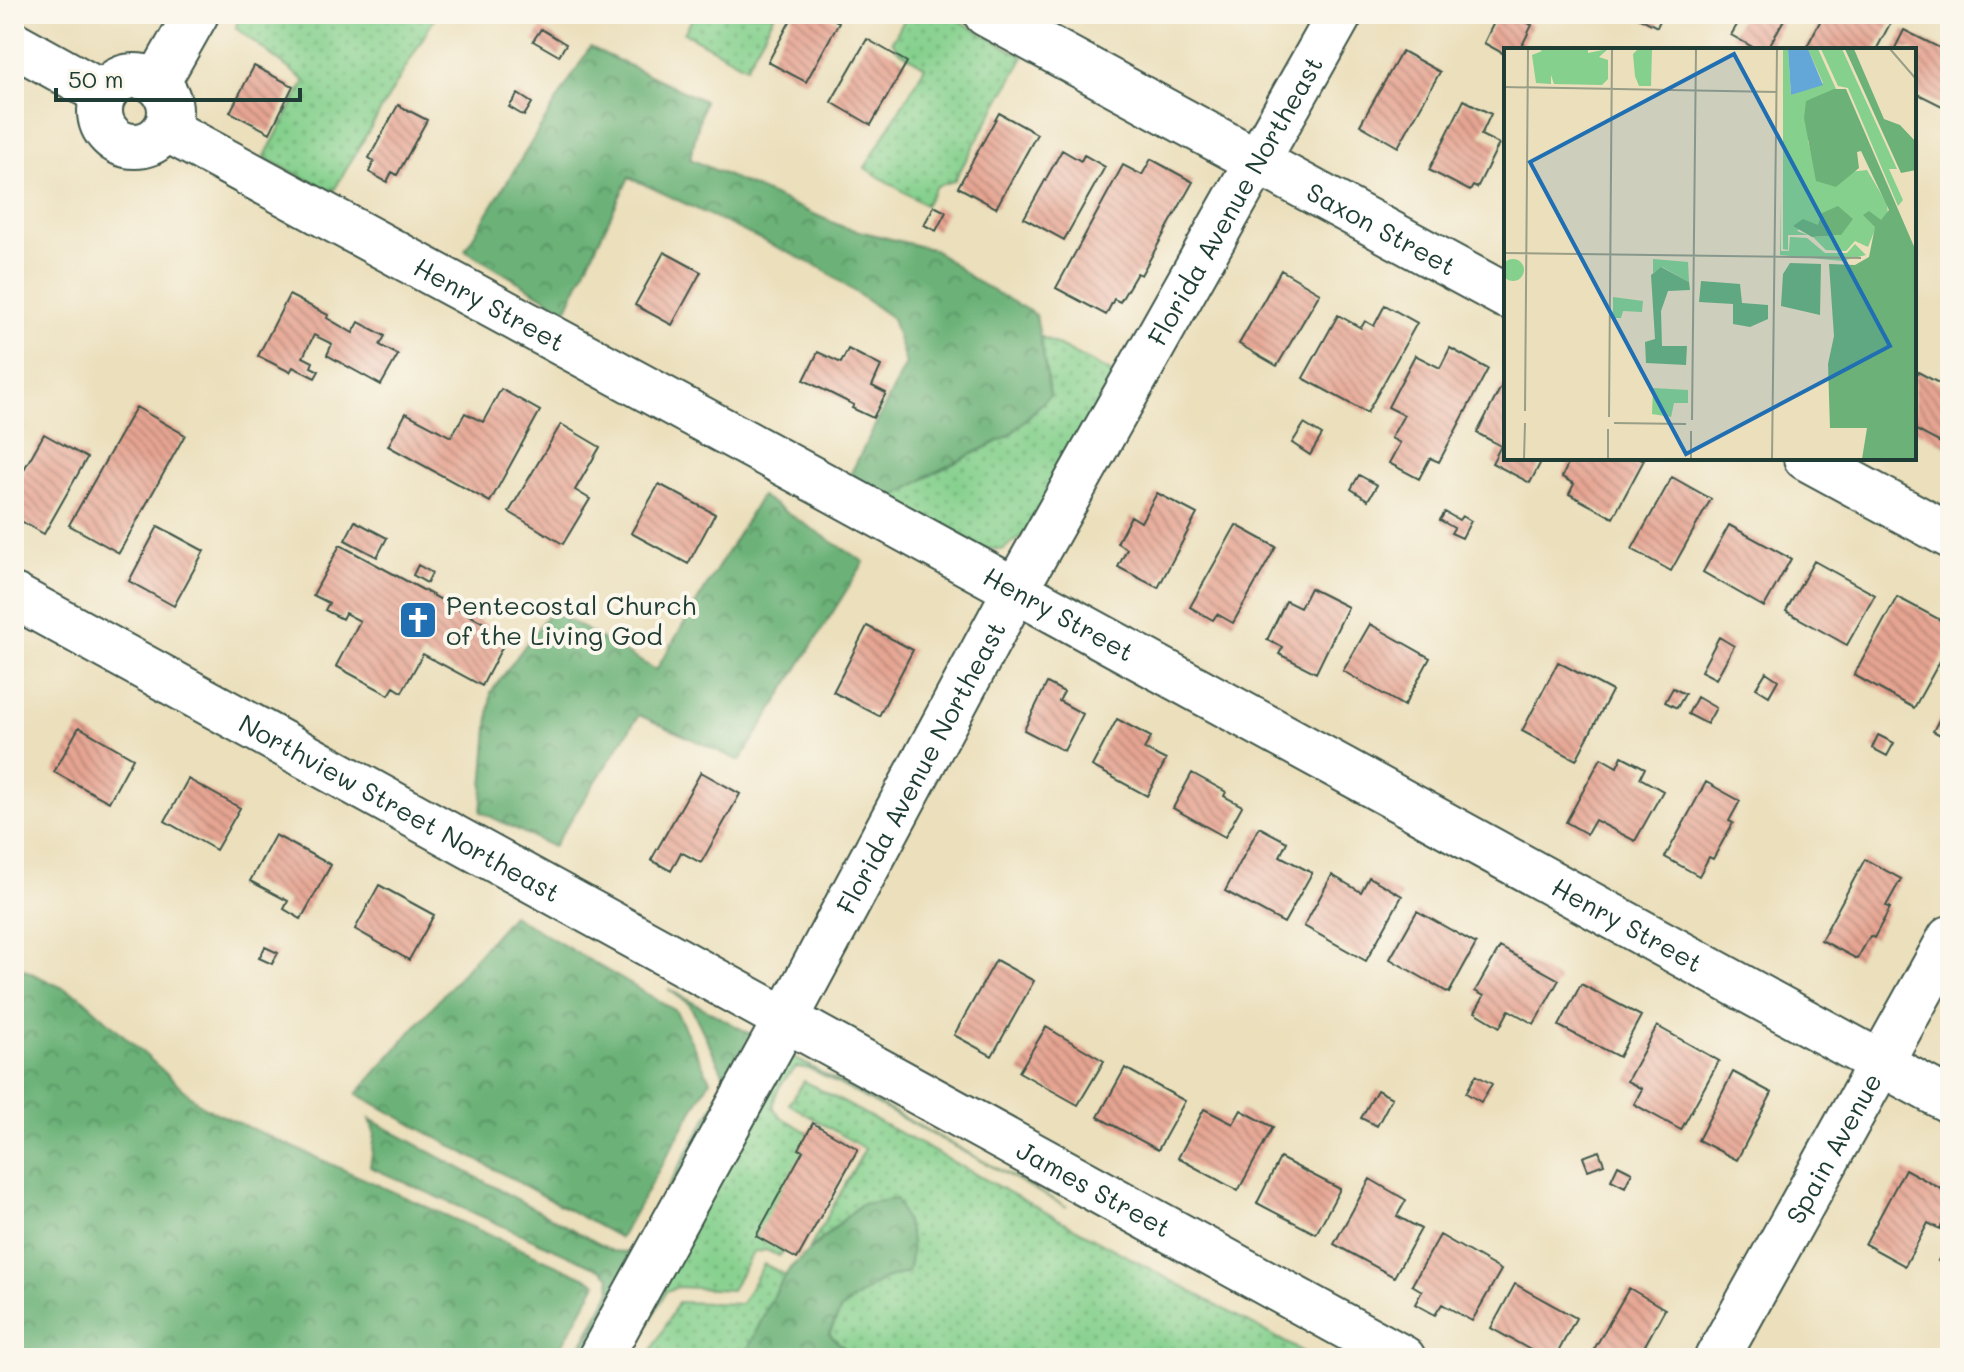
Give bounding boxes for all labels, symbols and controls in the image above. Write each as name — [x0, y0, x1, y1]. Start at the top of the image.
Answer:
inset map — [1504, 48, 1916, 460]
street label: Florida Avenue Northeast — [1140, 50, 1330, 352]
scale bar — [56, 52, 300, 102]
text: 50 m — [68, 63, 124, 94]
street label: Saxon Street — [1301, 174, 1462, 283]
street label: Henry Street — [408, 250, 571, 359]
street label: Henry Street — [978, 559, 1140, 669]
place label: Pentecostal Church of the Living God — [446, 588, 696, 652]
church icon: Pentecostal Church of the Living God — [397, 599, 439, 641]
street label: Florida Avenue Northeast — [828, 615, 1013, 920]
street label: Northview Street Northeast — [233, 706, 566, 909]
street label: Henry Street — [1546, 870, 1709, 980]
street label: Spain Avenue — [1778, 1067, 1889, 1230]
street label: James Street — [1011, 1133, 1177, 1245]

